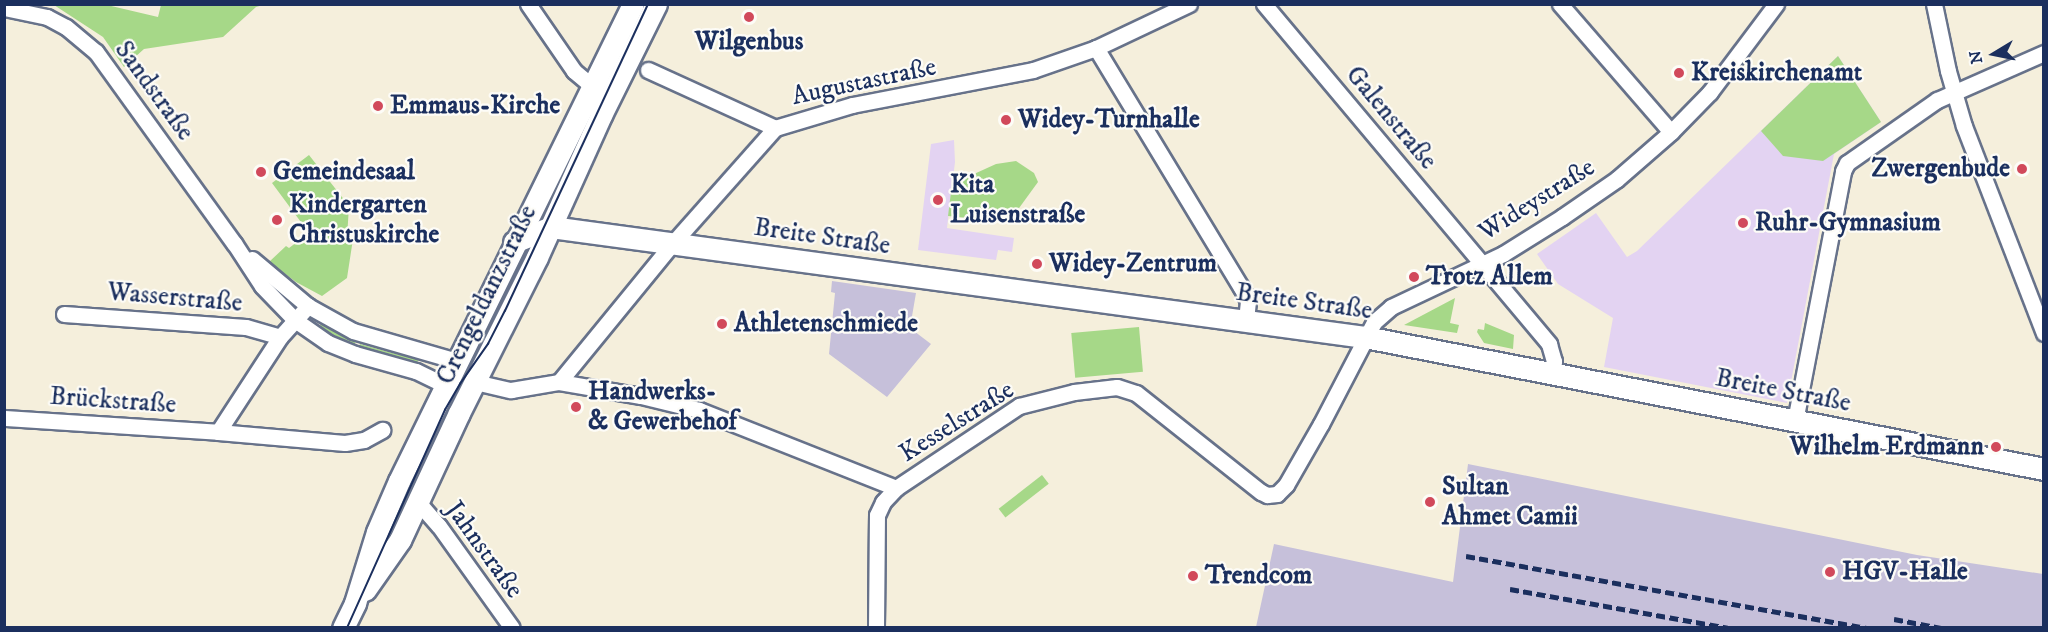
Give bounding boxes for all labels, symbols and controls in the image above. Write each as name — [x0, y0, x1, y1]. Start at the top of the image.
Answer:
marker: Wilgenbus — [742, 10, 756, 24]
north arrow — [1964, 24, 2024, 84]
place label: Wilgenbus — [695, 26, 803, 58]
street label: Sandstraße — [107, 35, 201, 147]
text: N — [1965, 49, 1987, 65]
street label: Augustastraße — [789, 52, 939, 112]
place label: Kreiskirchenamt — [1691, 57, 1862, 89]
street label: Galenstraße — [1339, 60, 1443, 176]
marker: Kreiskirchenamt — [1672, 66, 1686, 80]
place label: Emmaus-Kirche — [390, 90, 560, 122]
marker: Emmaus-Kirche — [371, 99, 385, 113]
place label: Widey-Turnhalle — [1018, 104, 1200, 136]
marker: Widey-Turnhalle — [999, 113, 1013, 127]
street label: Wideystraße — [1473, 152, 1601, 248]
place label: Zwergenbude — [1871, 153, 2010, 185]
place label: Gemeindesaal — [273, 156, 415, 188]
marker: Zwergenbude — [2015, 162, 2029, 176]
marker: Gemeindesaal — [254, 165, 268, 179]
place label: Kita Luisenstraße — [950, 169, 1085, 230]
place label: Kindergarten Christuskirche — [289, 189, 439, 250]
marker: Kita Luisenstraße — [931, 193, 945, 207]
street label: Crengeldanzstraße — [430, 200, 544, 390]
place label: Ruhr-Gymnasium — [1755, 207, 1941, 239]
street label: Breite Straße — [752, 212, 892, 262]
marker: Kindergarten Christuskirche — [270, 213, 284, 227]
marker: Ruhr-Gymnasium — [1736, 216, 1750, 230]
place label: Widey-Zentrum — [1049, 248, 1217, 280]
marker: Widey-Zentrum — [1030, 257, 1044, 271]
place label: Trotz Allem — [1426, 261, 1553, 293]
marker: Trotz Allem — [1407, 270, 1421, 284]
street label: Wasserstraße — [106, 277, 244, 319]
street label: Breite Straße — [1234, 277, 1374, 327]
place label: Athletenschmiede — [734, 308, 918, 340]
marker: Athletenschmiede — [715, 317, 729, 331]
street label: Breite Straße — [1713, 363, 1853, 419]
street label: Kesselstraße — [894, 375, 1020, 469]
place label: Handwerks- & Gewerbehof — [588, 376, 737, 437]
street label: Brückstraße — [49, 381, 177, 421]
marker: Handwerks- & Gewerbehof — [569, 400, 583, 414]
place label: Wilhelm Erdmann — [1790, 431, 1984, 463]
marker: Wilhelm Erdmann — [1989, 440, 2003, 454]
place label: Sultan Ahmet Camii — [1442, 471, 1578, 532]
street label: Jahnstraße — [438, 495, 530, 605]
marker: Sultan Ahmet Camii — [1423, 495, 1437, 509]
place label: HGV-Halle — [1842, 556, 1968, 588]
place label: Trendcom — [1205, 560, 1312, 592]
marker: HGV-Halle — [1823, 565, 1837, 579]
marker: Trendcom — [1186, 569, 1200, 583]

